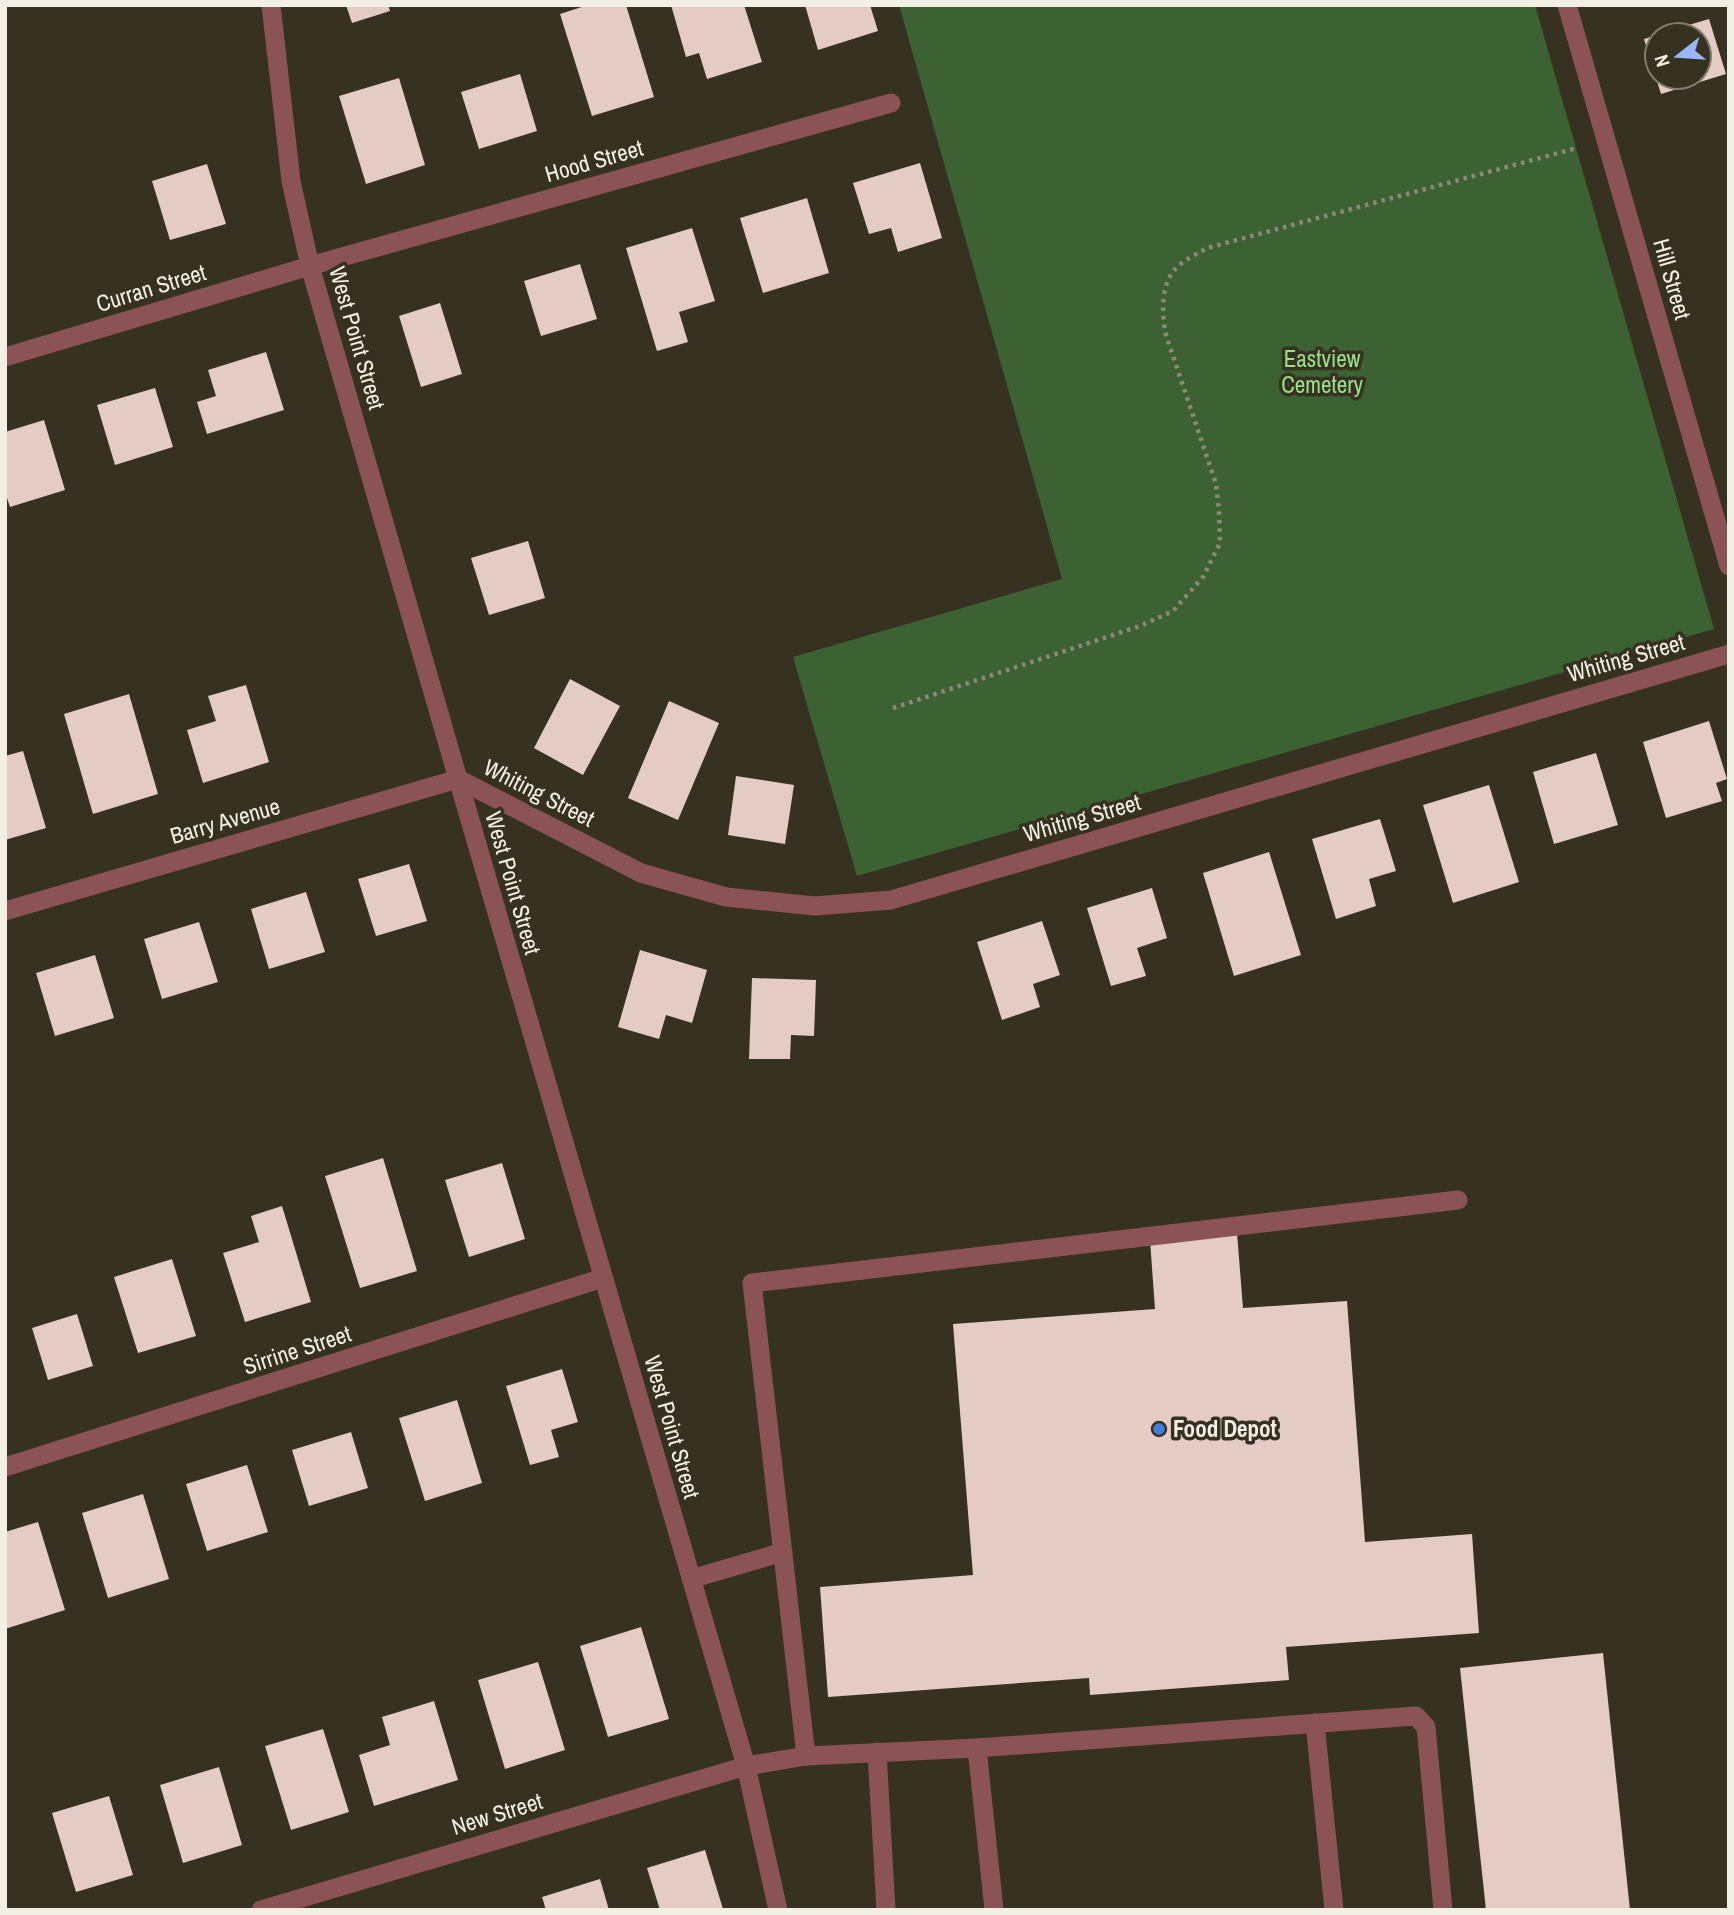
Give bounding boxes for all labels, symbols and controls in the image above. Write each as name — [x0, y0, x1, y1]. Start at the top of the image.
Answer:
north arrow — [1643, 21, 1713, 91]
text: N — [1648, 52, 1676, 70]
street label: Hood Street — [541, 132, 647, 189]
street label: Hill Street — [1646, 235, 1699, 323]
street label: Curran Street — [92, 256, 210, 319]
street label: West Point Street — [322, 263, 393, 413]
park label: Eastview Cemetery — [1281, 343, 1363, 400]
street label: Whiting Street — [1564, 626, 1688, 689]
street label: Whiting Street — [478, 751, 600, 834]
street label: Whiting Street — [1020, 786, 1144, 849]
street label: Barry Avenue — [166, 790, 283, 851]
street label: West Point Street — [478, 808, 549, 958]
street label: Sirrine Street — [239, 1317, 355, 1382]
street label: West Point Street — [637, 1352, 708, 1502]
place label: Food Depot — [1173, 1413, 1277, 1444]
marker: Food Depot — [1151, 1421, 1167, 1437]
street label: New Street — [448, 1785, 546, 1842]

